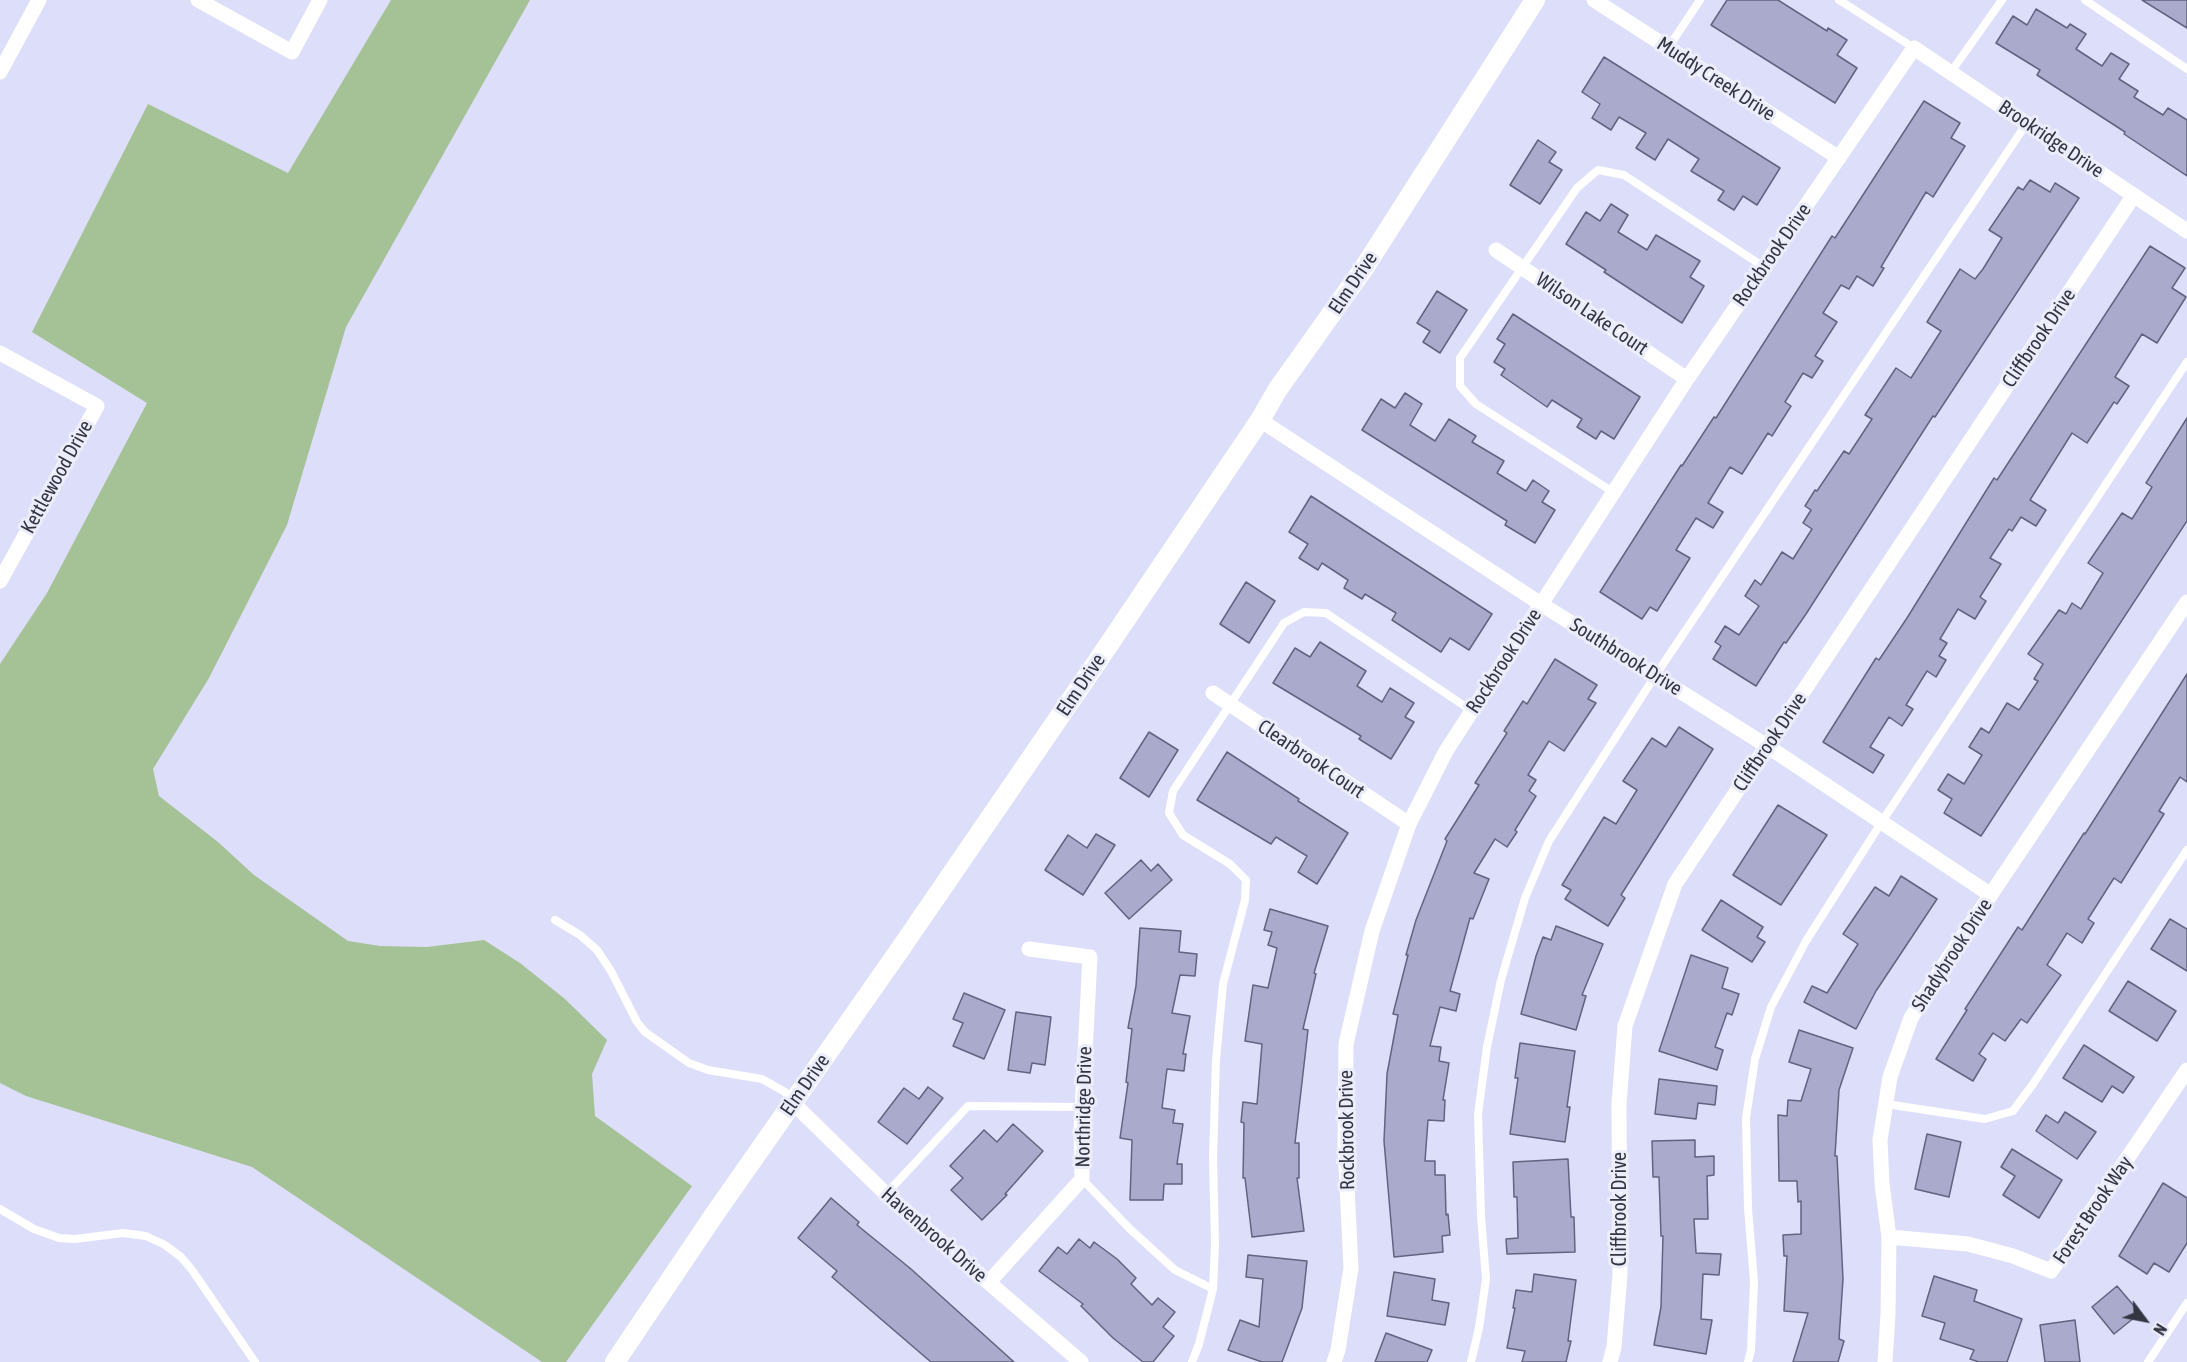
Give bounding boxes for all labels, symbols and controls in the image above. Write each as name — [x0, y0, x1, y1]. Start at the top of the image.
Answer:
street label: Muddy Creek Drive — [1652, 32, 1780, 126]
street label: Brookridge Drive — [1994, 95, 2108, 183]
street label: Rockbrook Drive — [1728, 199, 1816, 311]
street label: Elm Drive — [1324, 247, 1382, 319]
street label: Wilson Lake Court — [1531, 268, 1653, 360]
street label: Cliffbrook Drive — [1997, 284, 2081, 392]
street label: Kettlewood Drive — [16, 416, 98, 538]
street label: Rockbrook Drive — [1461, 604, 1547, 718]
street label: Southbrook Drive — [1566, 613, 1686, 701]
street label: Elm Drive — [1052, 649, 1110, 721]
street label: Cliffbrook Drive — [1728, 688, 1812, 796]
street label: Clearbrook Court — [1253, 714, 1369, 804]
street label: Shadybrook Drive — [1907, 894, 1997, 1016]
street label: Northridge Drive — [1071, 1046, 1097, 1168]
street label: Elm Drive — [775, 1050, 835, 1120]
street label: Rockbrook Drive — [1334, 1070, 1360, 1190]
street label: Cliffbrook Drive — [1608, 1152, 1632, 1266]
street label: Forest Brook Way — [2048, 1152, 2138, 1268]
street label: Havenbrook Drive — [876, 1183, 992, 1287]
north arrow — [2115, 1290, 2175, 1350]
text: N — [2150, 1321, 2170, 1338]

